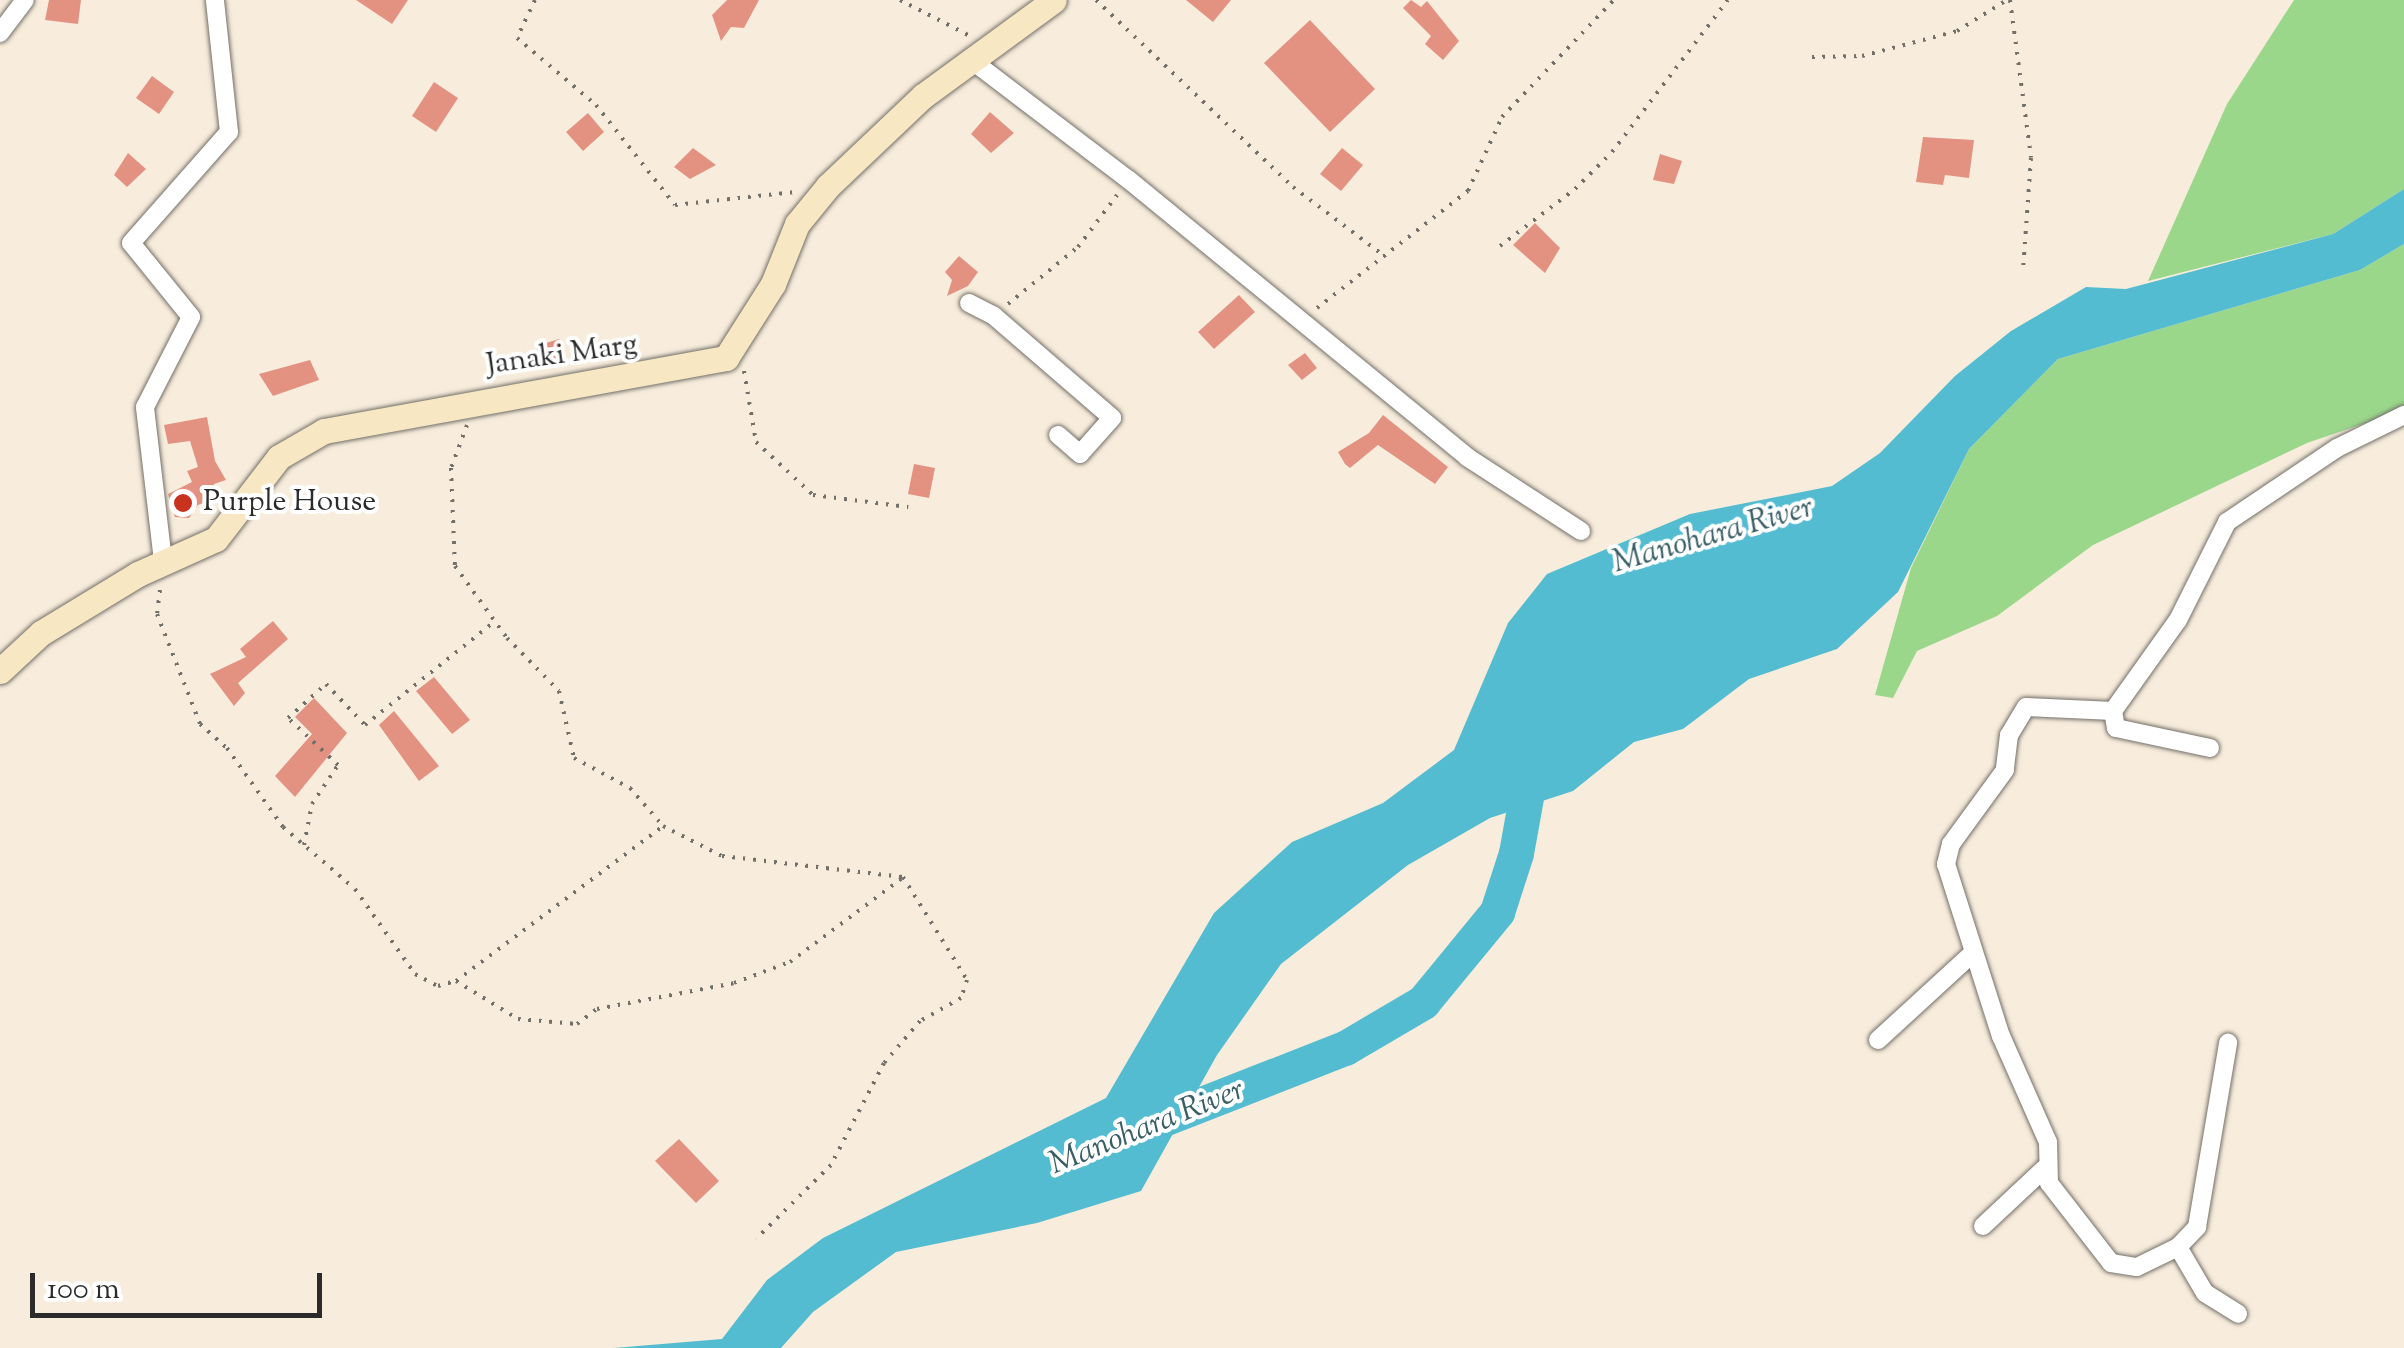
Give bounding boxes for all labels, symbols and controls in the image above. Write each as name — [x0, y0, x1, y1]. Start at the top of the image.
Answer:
street label: Janaki Marg — [484, 328, 640, 384]
place label: Purple House — [203, 485, 376, 521]
water label: Manohara River — [1608, 489, 1818, 583]
marker: Purple House — [172, 492, 194, 514]
water label: Manohara River — [1044, 1071, 1250, 1185]
scale bar — [35, 1253, 328, 1315]
text: 100 m — [47, 1269, 120, 1312]

